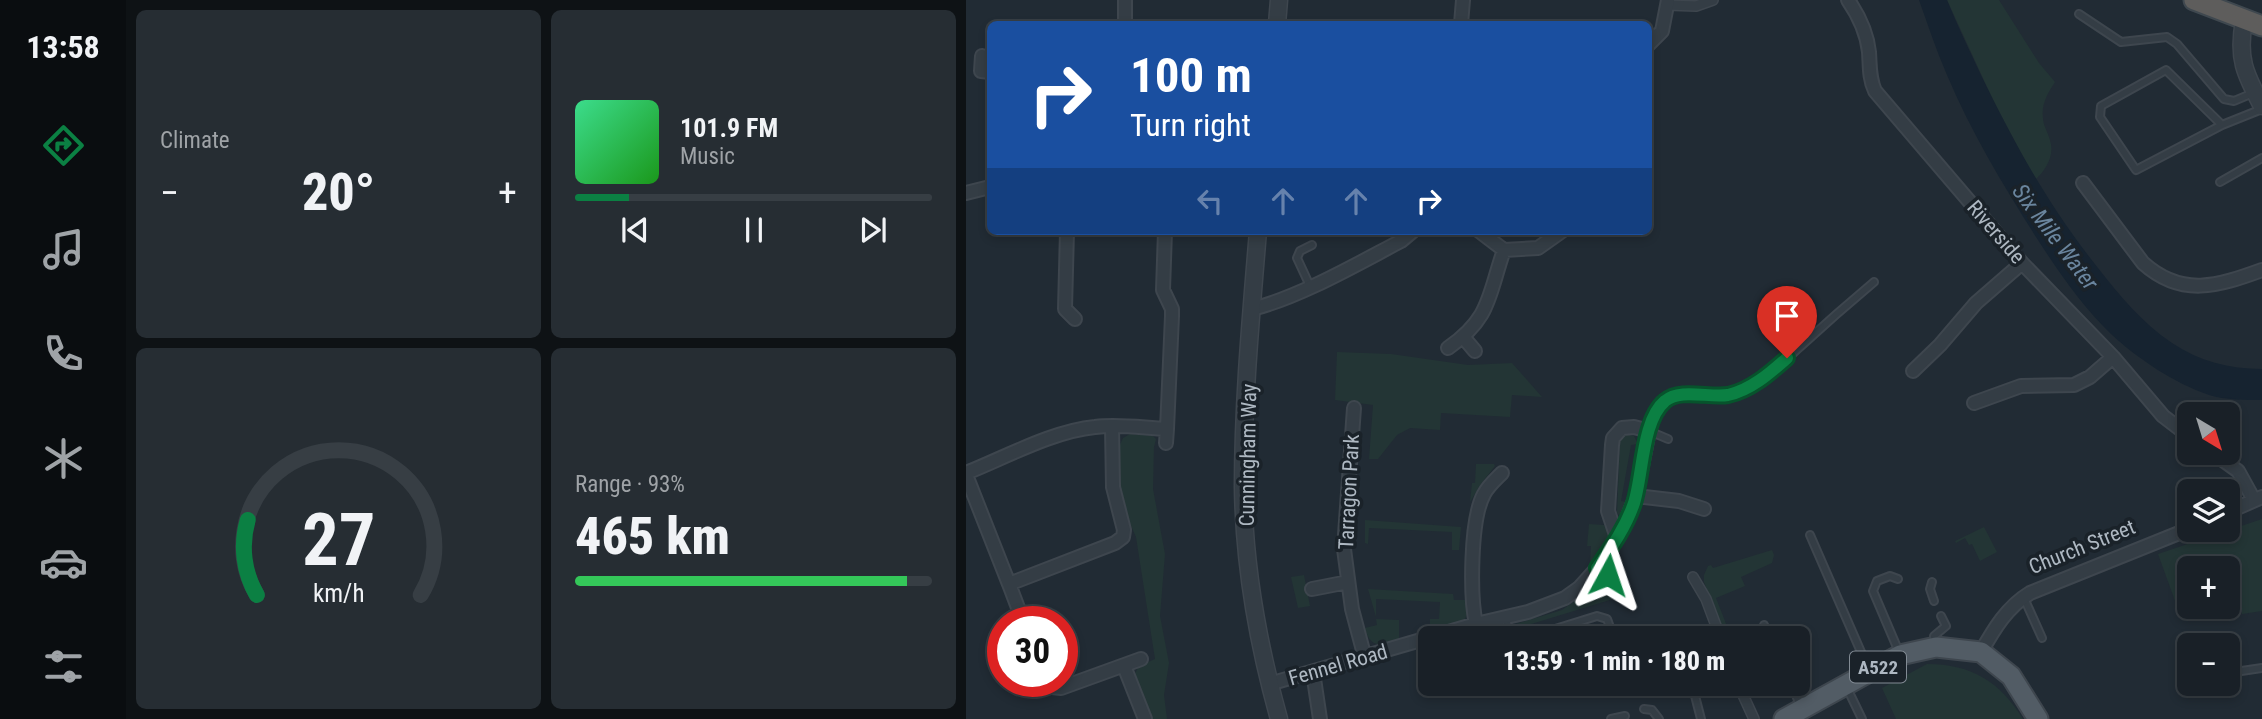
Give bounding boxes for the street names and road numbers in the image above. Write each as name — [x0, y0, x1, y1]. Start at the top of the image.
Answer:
street label: Riverside — [1962, 196, 2030, 269]
street label: Cunningham Way — [1235, 383, 1261, 527]
street label: Tarragon Park — [1334, 433, 1364, 550]
street label: Church Street — [2025, 515, 2139, 579]
street label: Fennel Road — [1286, 639, 1390, 691]
road number: A522 — [1850, 652, 1906, 682]

